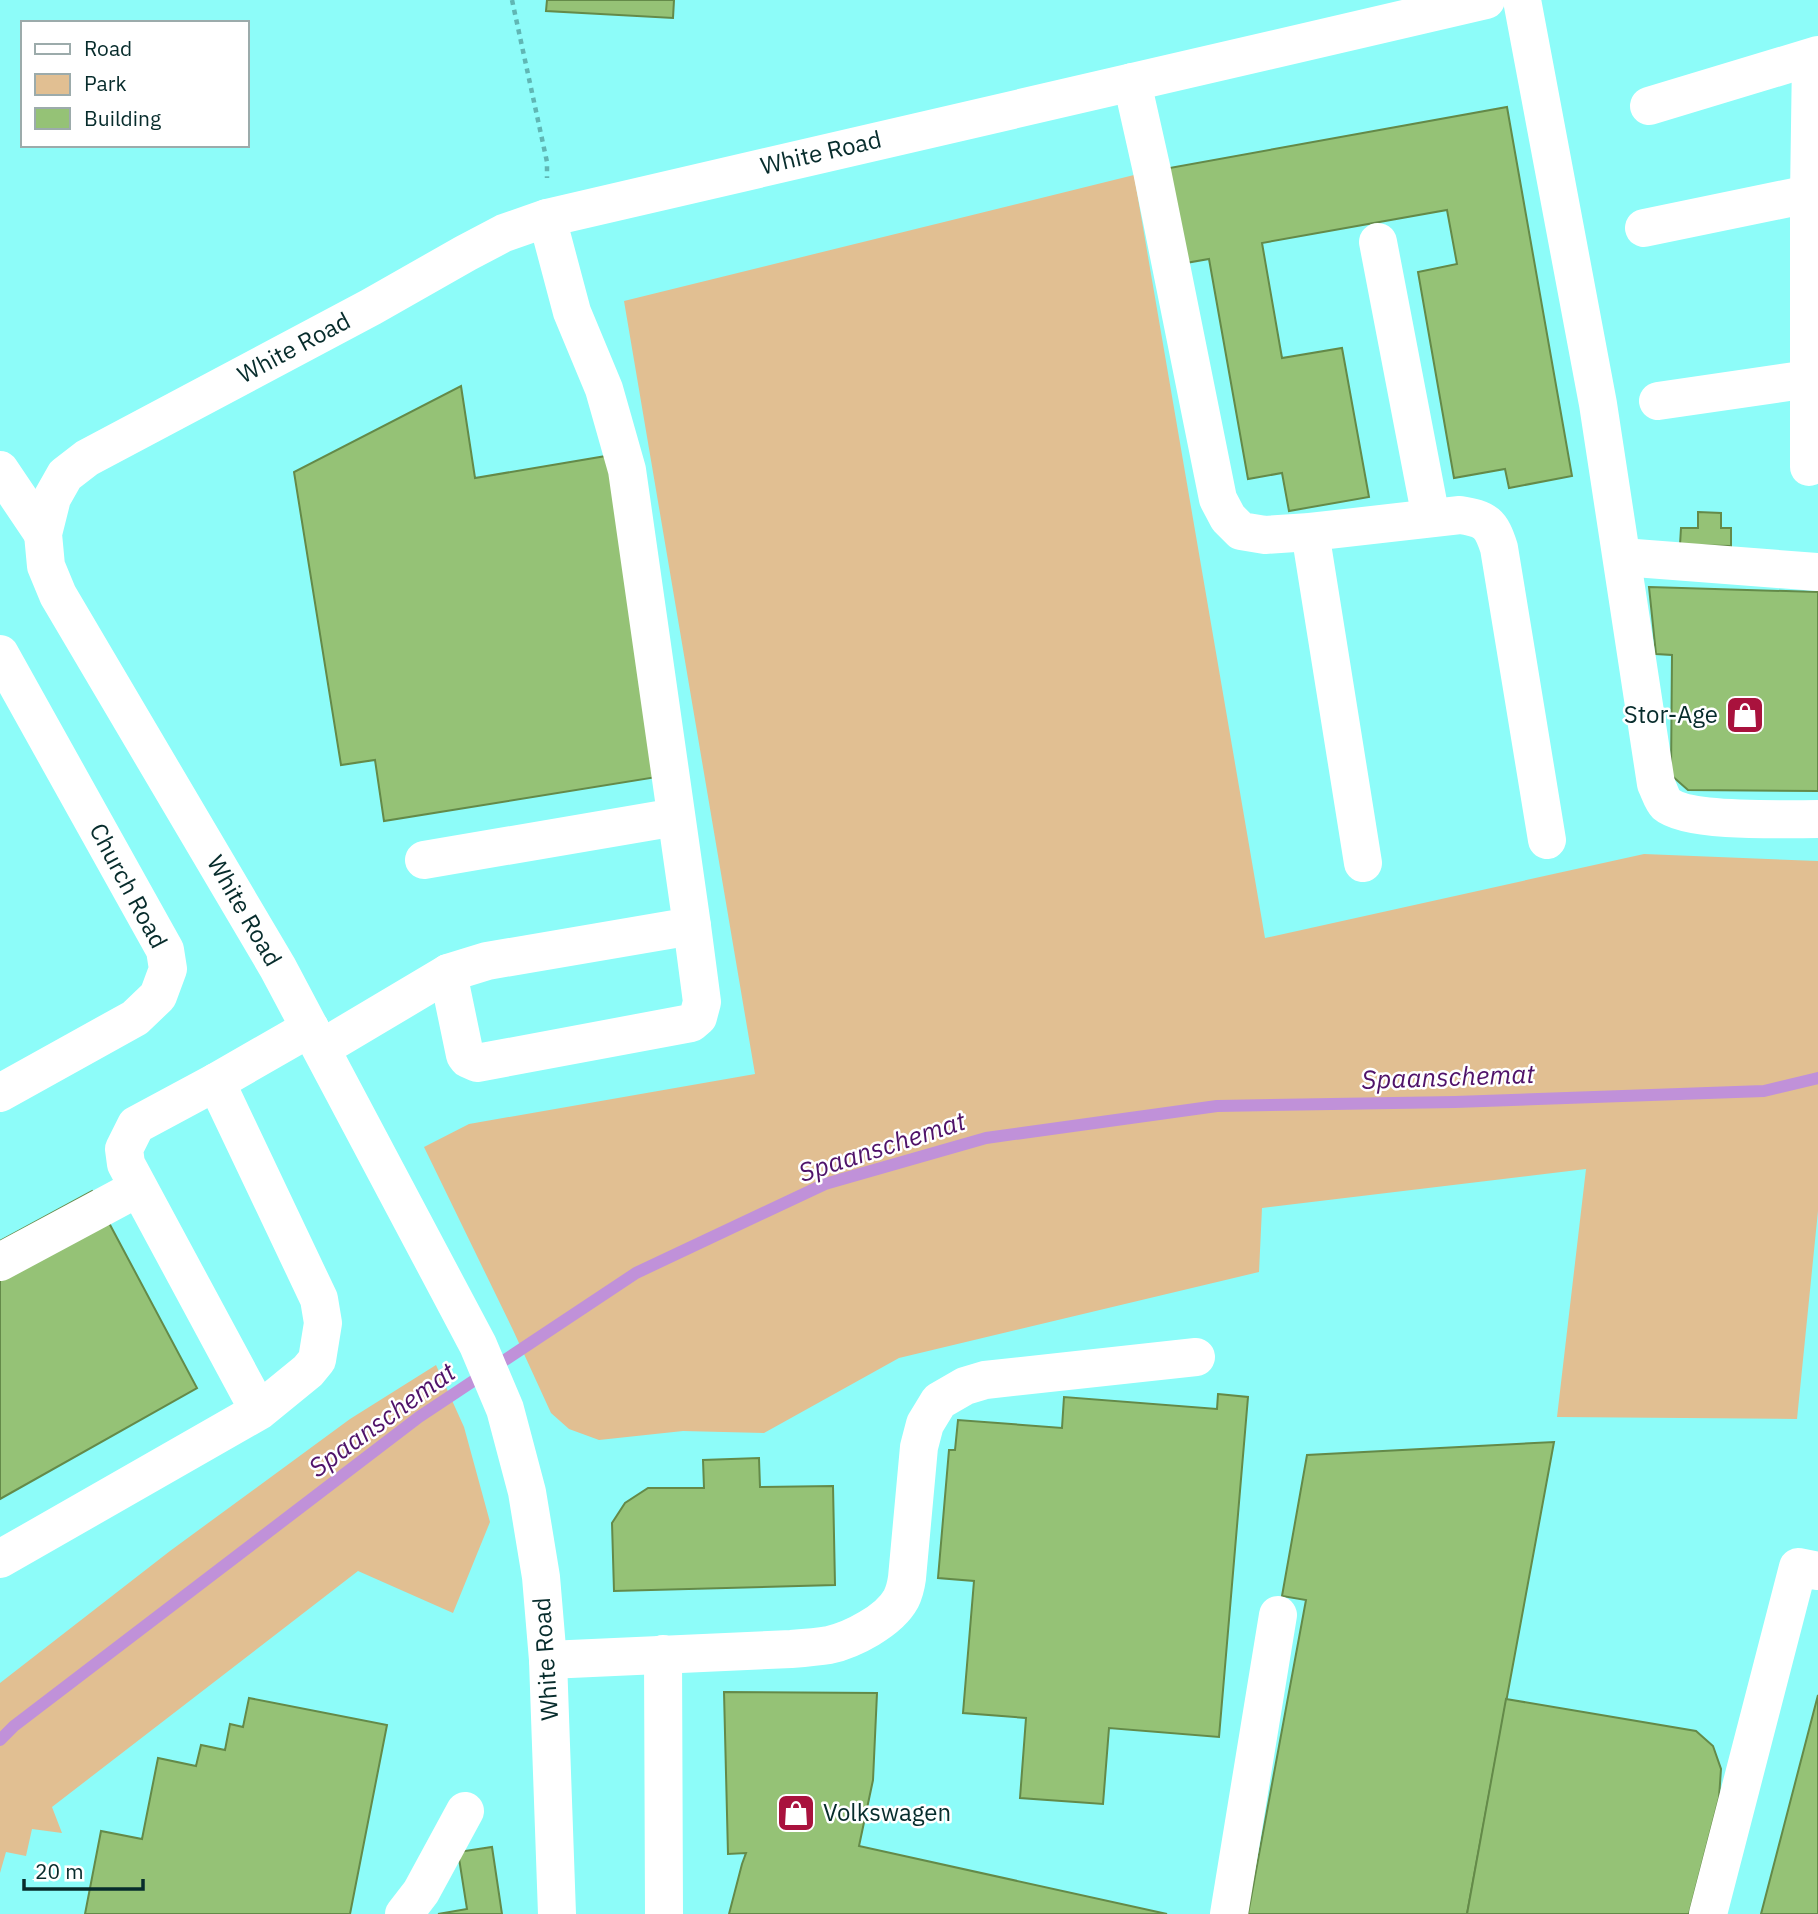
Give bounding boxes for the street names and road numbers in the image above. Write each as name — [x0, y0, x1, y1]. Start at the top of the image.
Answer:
street label: White Road — [757, 123, 884, 181]
street label: White Road — [232, 304, 356, 390]
street label: Church Road — [83, 817, 175, 954]
street label: White Road — [200, 849, 290, 972]
street label: White Road — [525, 1596, 565, 1722]

